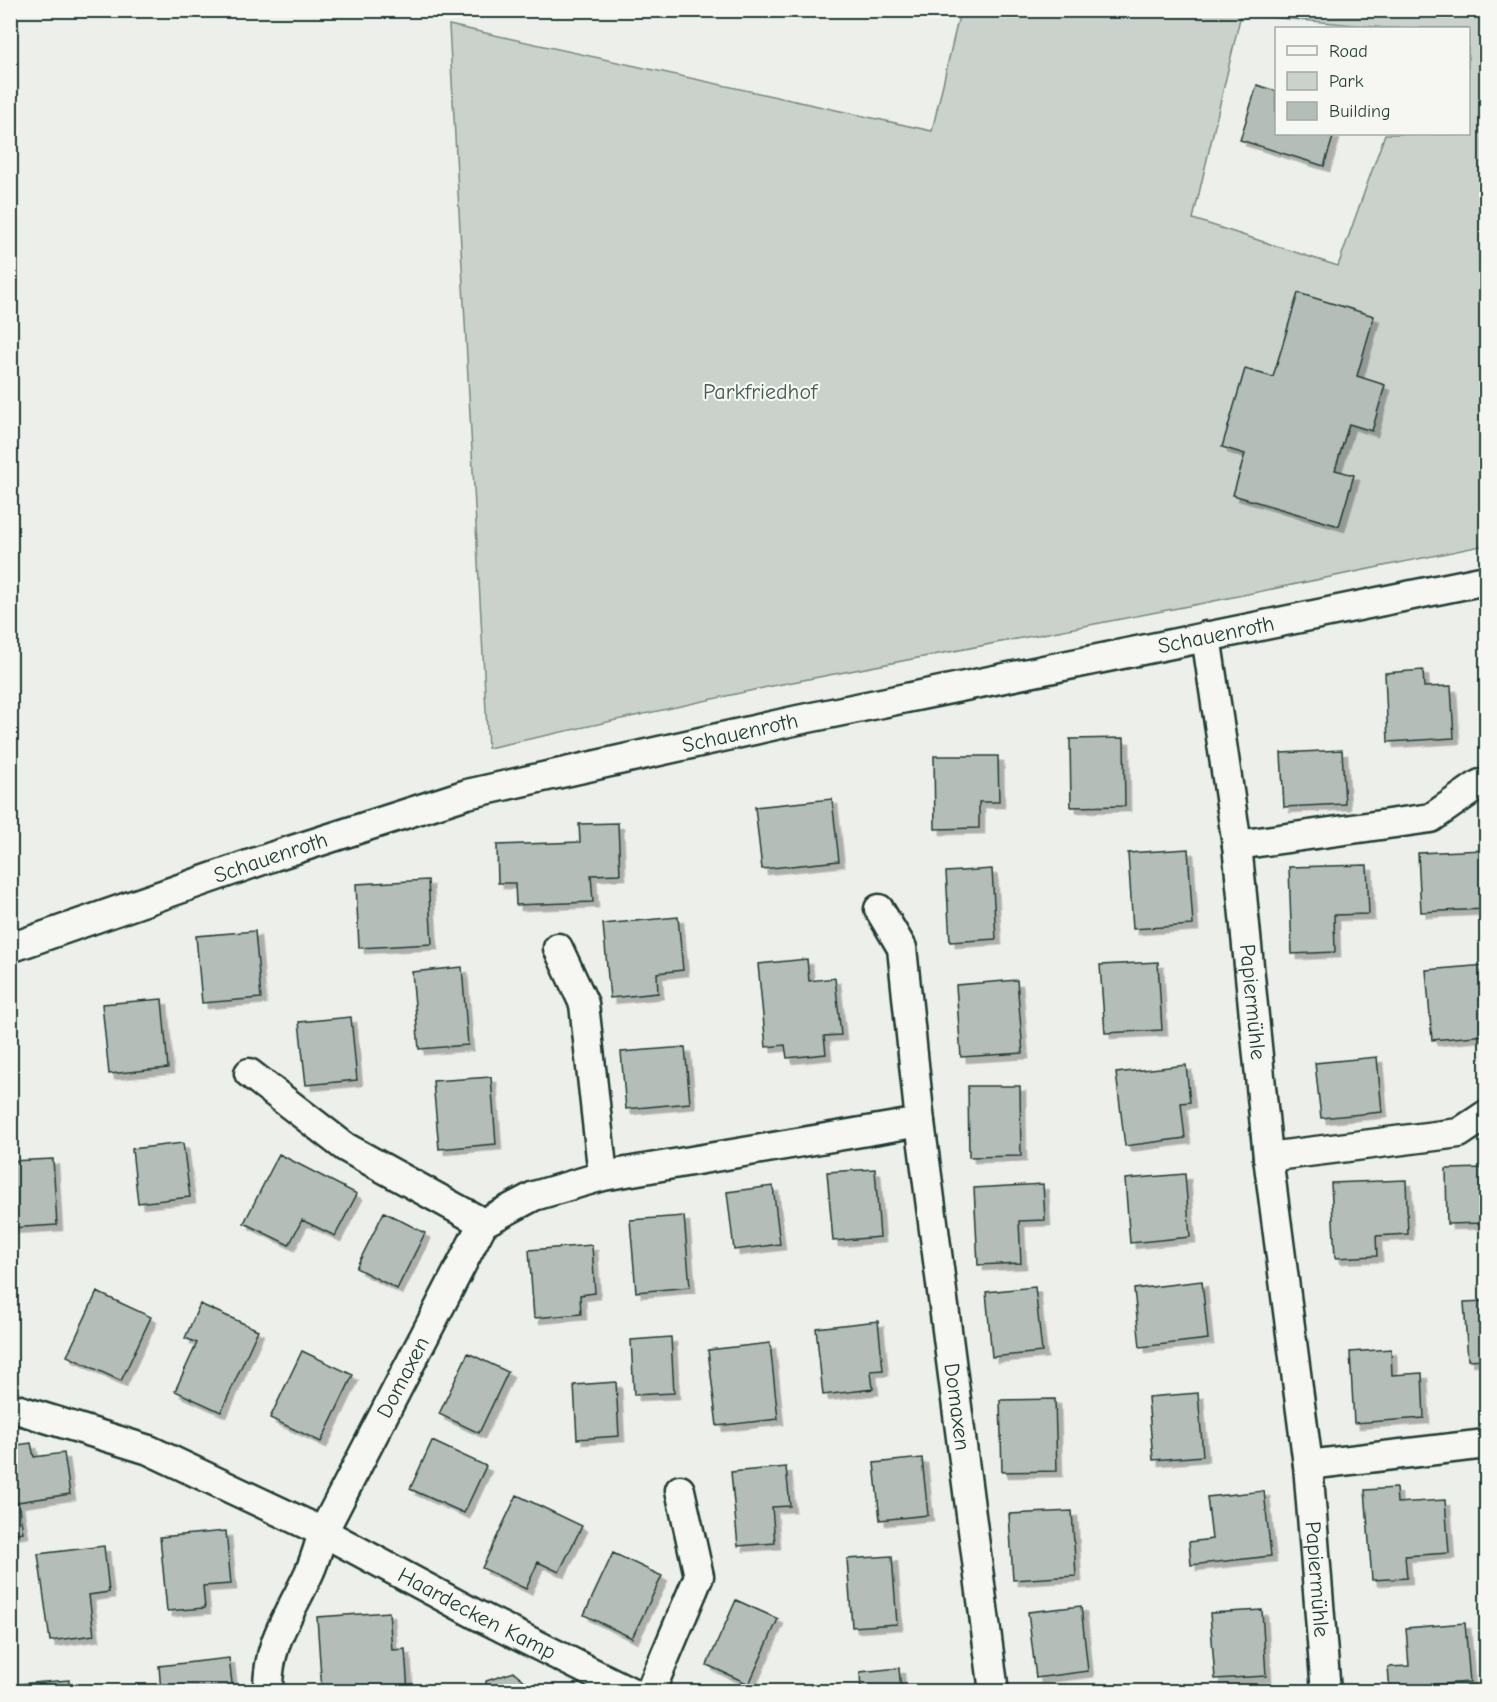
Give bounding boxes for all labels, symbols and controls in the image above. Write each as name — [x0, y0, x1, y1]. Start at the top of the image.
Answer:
legend — [1275, 27, 1470, 135]
text: Road — [1329, 41, 1368, 62]
text: Park — [1329, 71, 1364, 92]
text: Building — [1329, 101, 1391, 122]
park label: Parkfriedhof — [703, 379, 819, 405]
street label: Schauenroth — [1155, 610, 1277, 659]
street label: Schauenroth — [679, 707, 801, 759]
street label: Schauenroth — [210, 827, 331, 889]
street label: Papiermühle — [1234, 943, 1271, 1061]
street label: Domaxen — [371, 1332, 435, 1422]
street label: Domaxen — [938, 1361, 976, 1452]
street label: Papiermühle — [1300, 1520, 1335, 1638]
street label: Haardecken Kamp — [393, 1562, 560, 1665]

